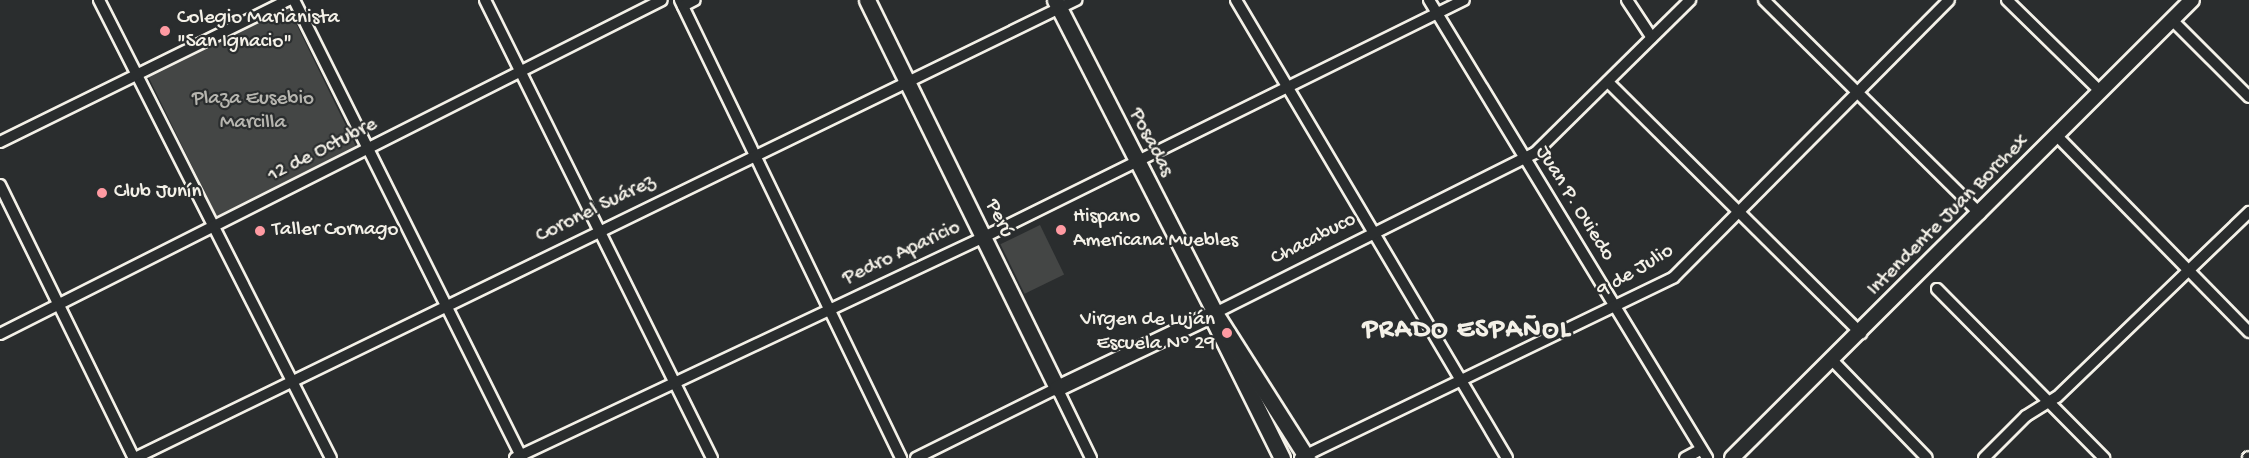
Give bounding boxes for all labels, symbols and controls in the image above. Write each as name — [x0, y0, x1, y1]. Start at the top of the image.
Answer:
place label: Colegio Marianista "San Ignacio" — [177, 6, 339, 56]
marker: Colegio Marianista "San Ignacio" — [158, 24, 172, 38]
park label: Plaza Eusebio Marcilla — [192, 87, 314, 137]
street label: Posadas — [1122, 105, 1178, 181]
street label: 12 de Octubre — [264, 113, 382, 189]
street label: Intendente Juan Borchex — [1863, 130, 2035, 302]
street label: Juan P. Oviedo — [1529, 142, 1619, 266]
street label: Coronel Suárez — [532, 170, 660, 250]
place label: Club Junín — [114, 180, 201, 206]
marker: Club Junín — [95, 186, 109, 200]
street label: Perú — [978, 196, 1018, 242]
place label: Hispano Americana Muebles — [1073, 205, 1238, 255]
street label: Chacabuco — [1267, 208, 1361, 272]
street label: Pedro Aparicio — [839, 216, 965, 292]
place label: Taller Cornago — [272, 218, 398, 244]
marker: Hispano Americana Muebles — [1054, 223, 1068, 237]
marker: Taller Cornago — [253, 224, 267, 238]
street label: 9 de Julio — [1593, 239, 1679, 305]
place label: Virgen de Luján Escuela Nº 29 — [1080, 308, 1215, 358]
district label: PRADO ESPAÑOL — [1363, 316, 1571, 348]
marker: Virgen de Luján Escuela Nº 29 — [1220, 326, 1234, 340]

